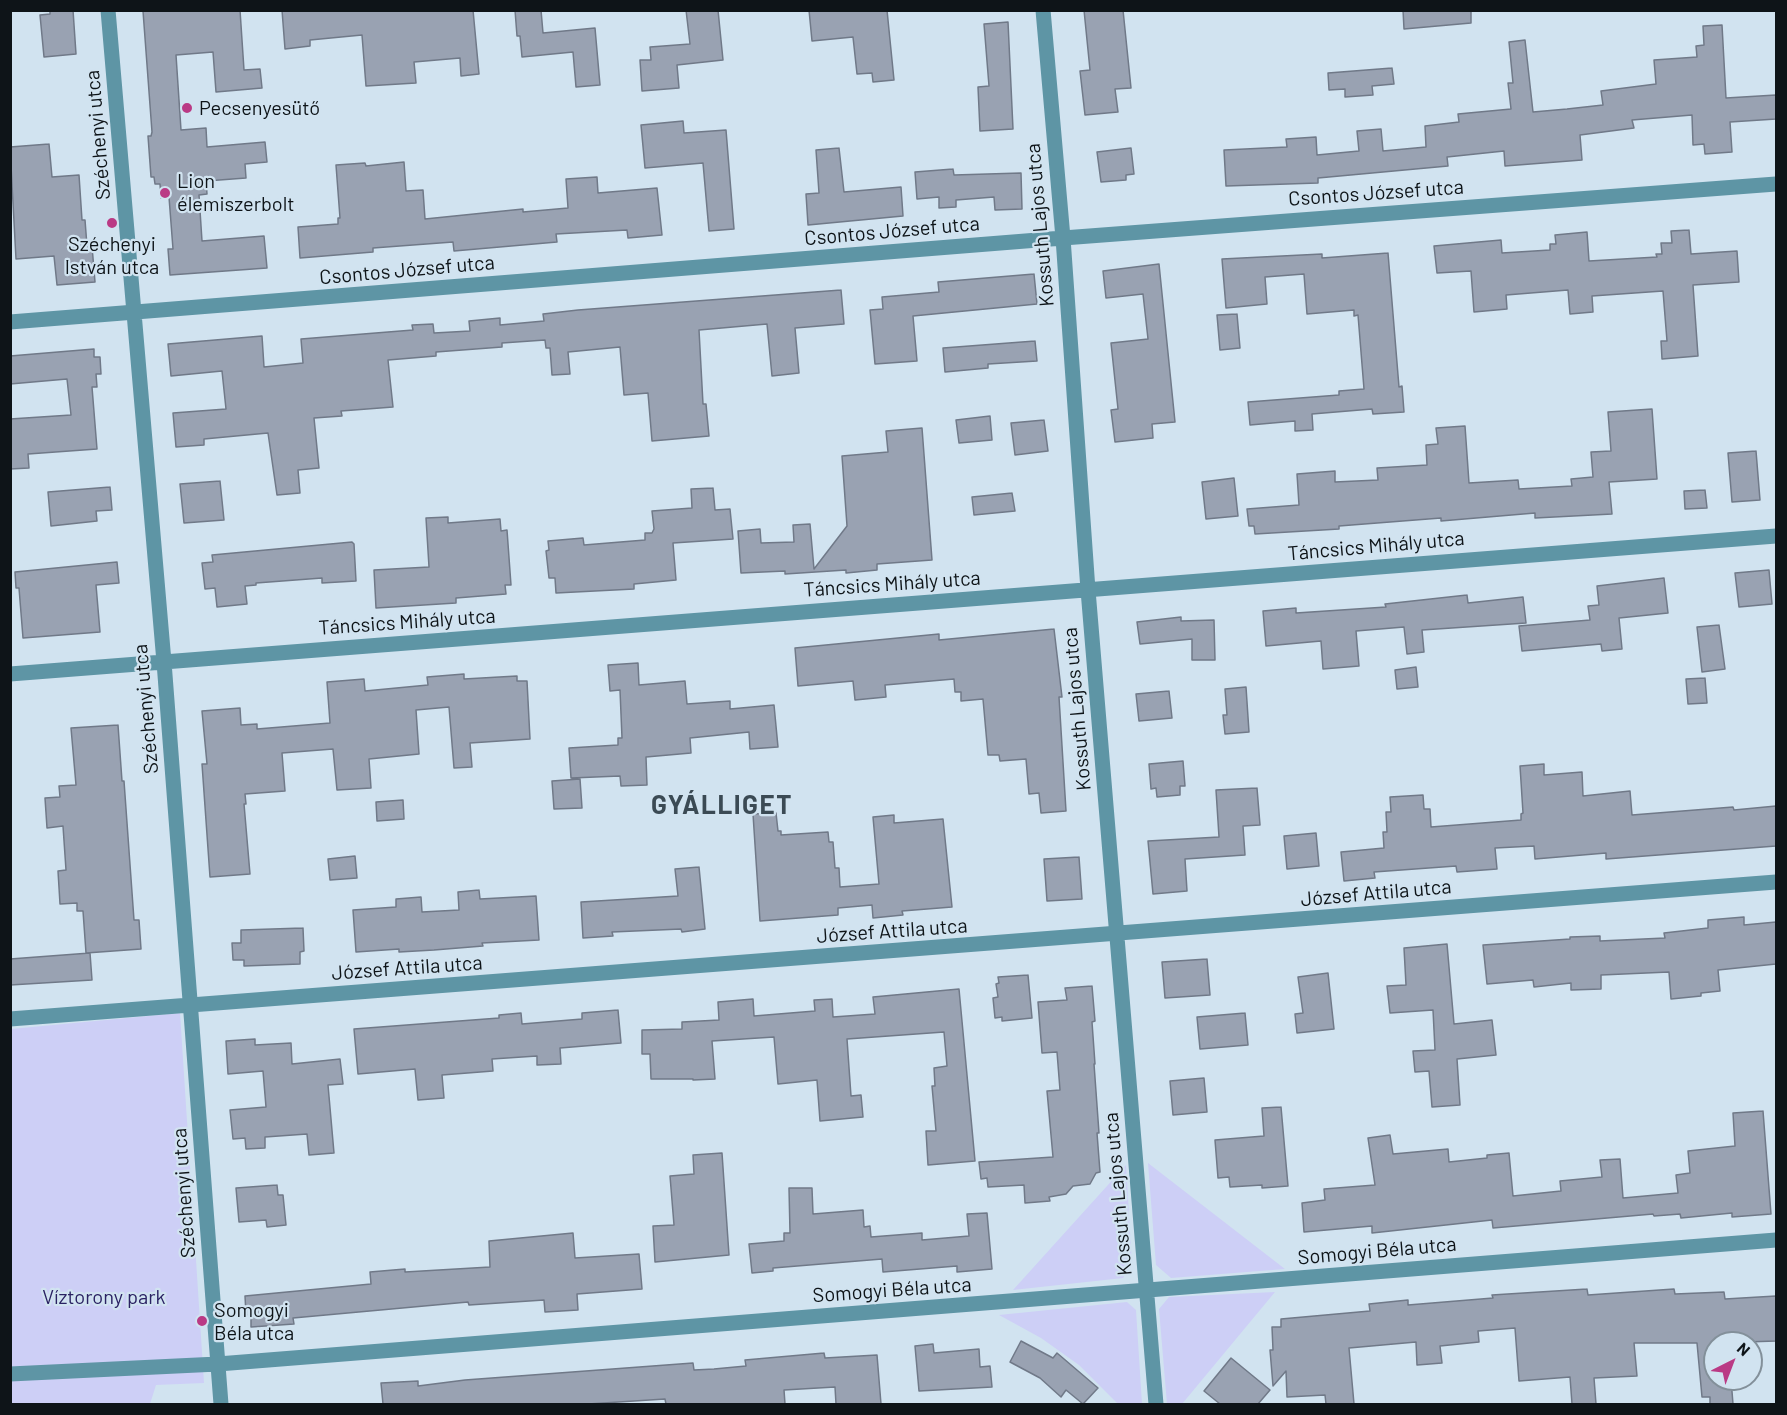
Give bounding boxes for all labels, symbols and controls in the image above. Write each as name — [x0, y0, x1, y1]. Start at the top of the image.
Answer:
street label: Széchenyi utca — [80, 69, 116, 201]
place label: Pecsenyesütő — [199, 96, 320, 120]
marker: Pecsenyesütő — [180, 101, 194, 115]
street label: Kossuth Lajos utca — [1021, 142, 1059, 308]
place label: Lion élemiszerbolt — [177, 169, 295, 216]
street label: Csontos József utca — [1288, 175, 1464, 211]
marker: Lion élemiszerbolt — [158, 186, 172, 200]
street label: Csontos József utca — [803, 211, 981, 251]
marker: Széchenyi István utca — [105, 216, 119, 230]
place label: Széchenyi István utca — [65, 232, 159, 279]
street label: Csontos József utca — [318, 250, 496, 290]
street label: Táncsics Mihály utca — [1287, 526, 1465, 566]
street label: Táncsics Mihály utca — [803, 566, 981, 602]
street label: Táncsics Mihály utca — [318, 604, 496, 640]
street label: Kossuth Lajos utca — [1058, 626, 1096, 792]
street label: Széchenyi utca — [128, 643, 164, 775]
district label: GYÁLLIGET — [651, 789, 793, 821]
street label: József Attila utca — [1300, 874, 1452, 912]
street label: József Attila utca — [816, 914, 968, 948]
street label: József Attila utca — [331, 951, 483, 985]
street label: Kossuth Lajos utca — [1099, 1111, 1137, 1277]
street label: Széchenyi utca — [167, 1127, 201, 1259]
street label: Somogyi Béla utca — [1297, 1232, 1457, 1270]
street label: Somogyi Béla utca — [812, 1272, 972, 1308]
park label: Víztorony park — [42, 1285, 166, 1309]
place label: Somogyi Béla utca — [214, 1298, 294, 1345]
marker: Somogyi Béla utca — [195, 1314, 209, 1328]
north arrow — [1703, 1331, 1763, 1391]
text: N — [1734, 1338, 1754, 1359]

